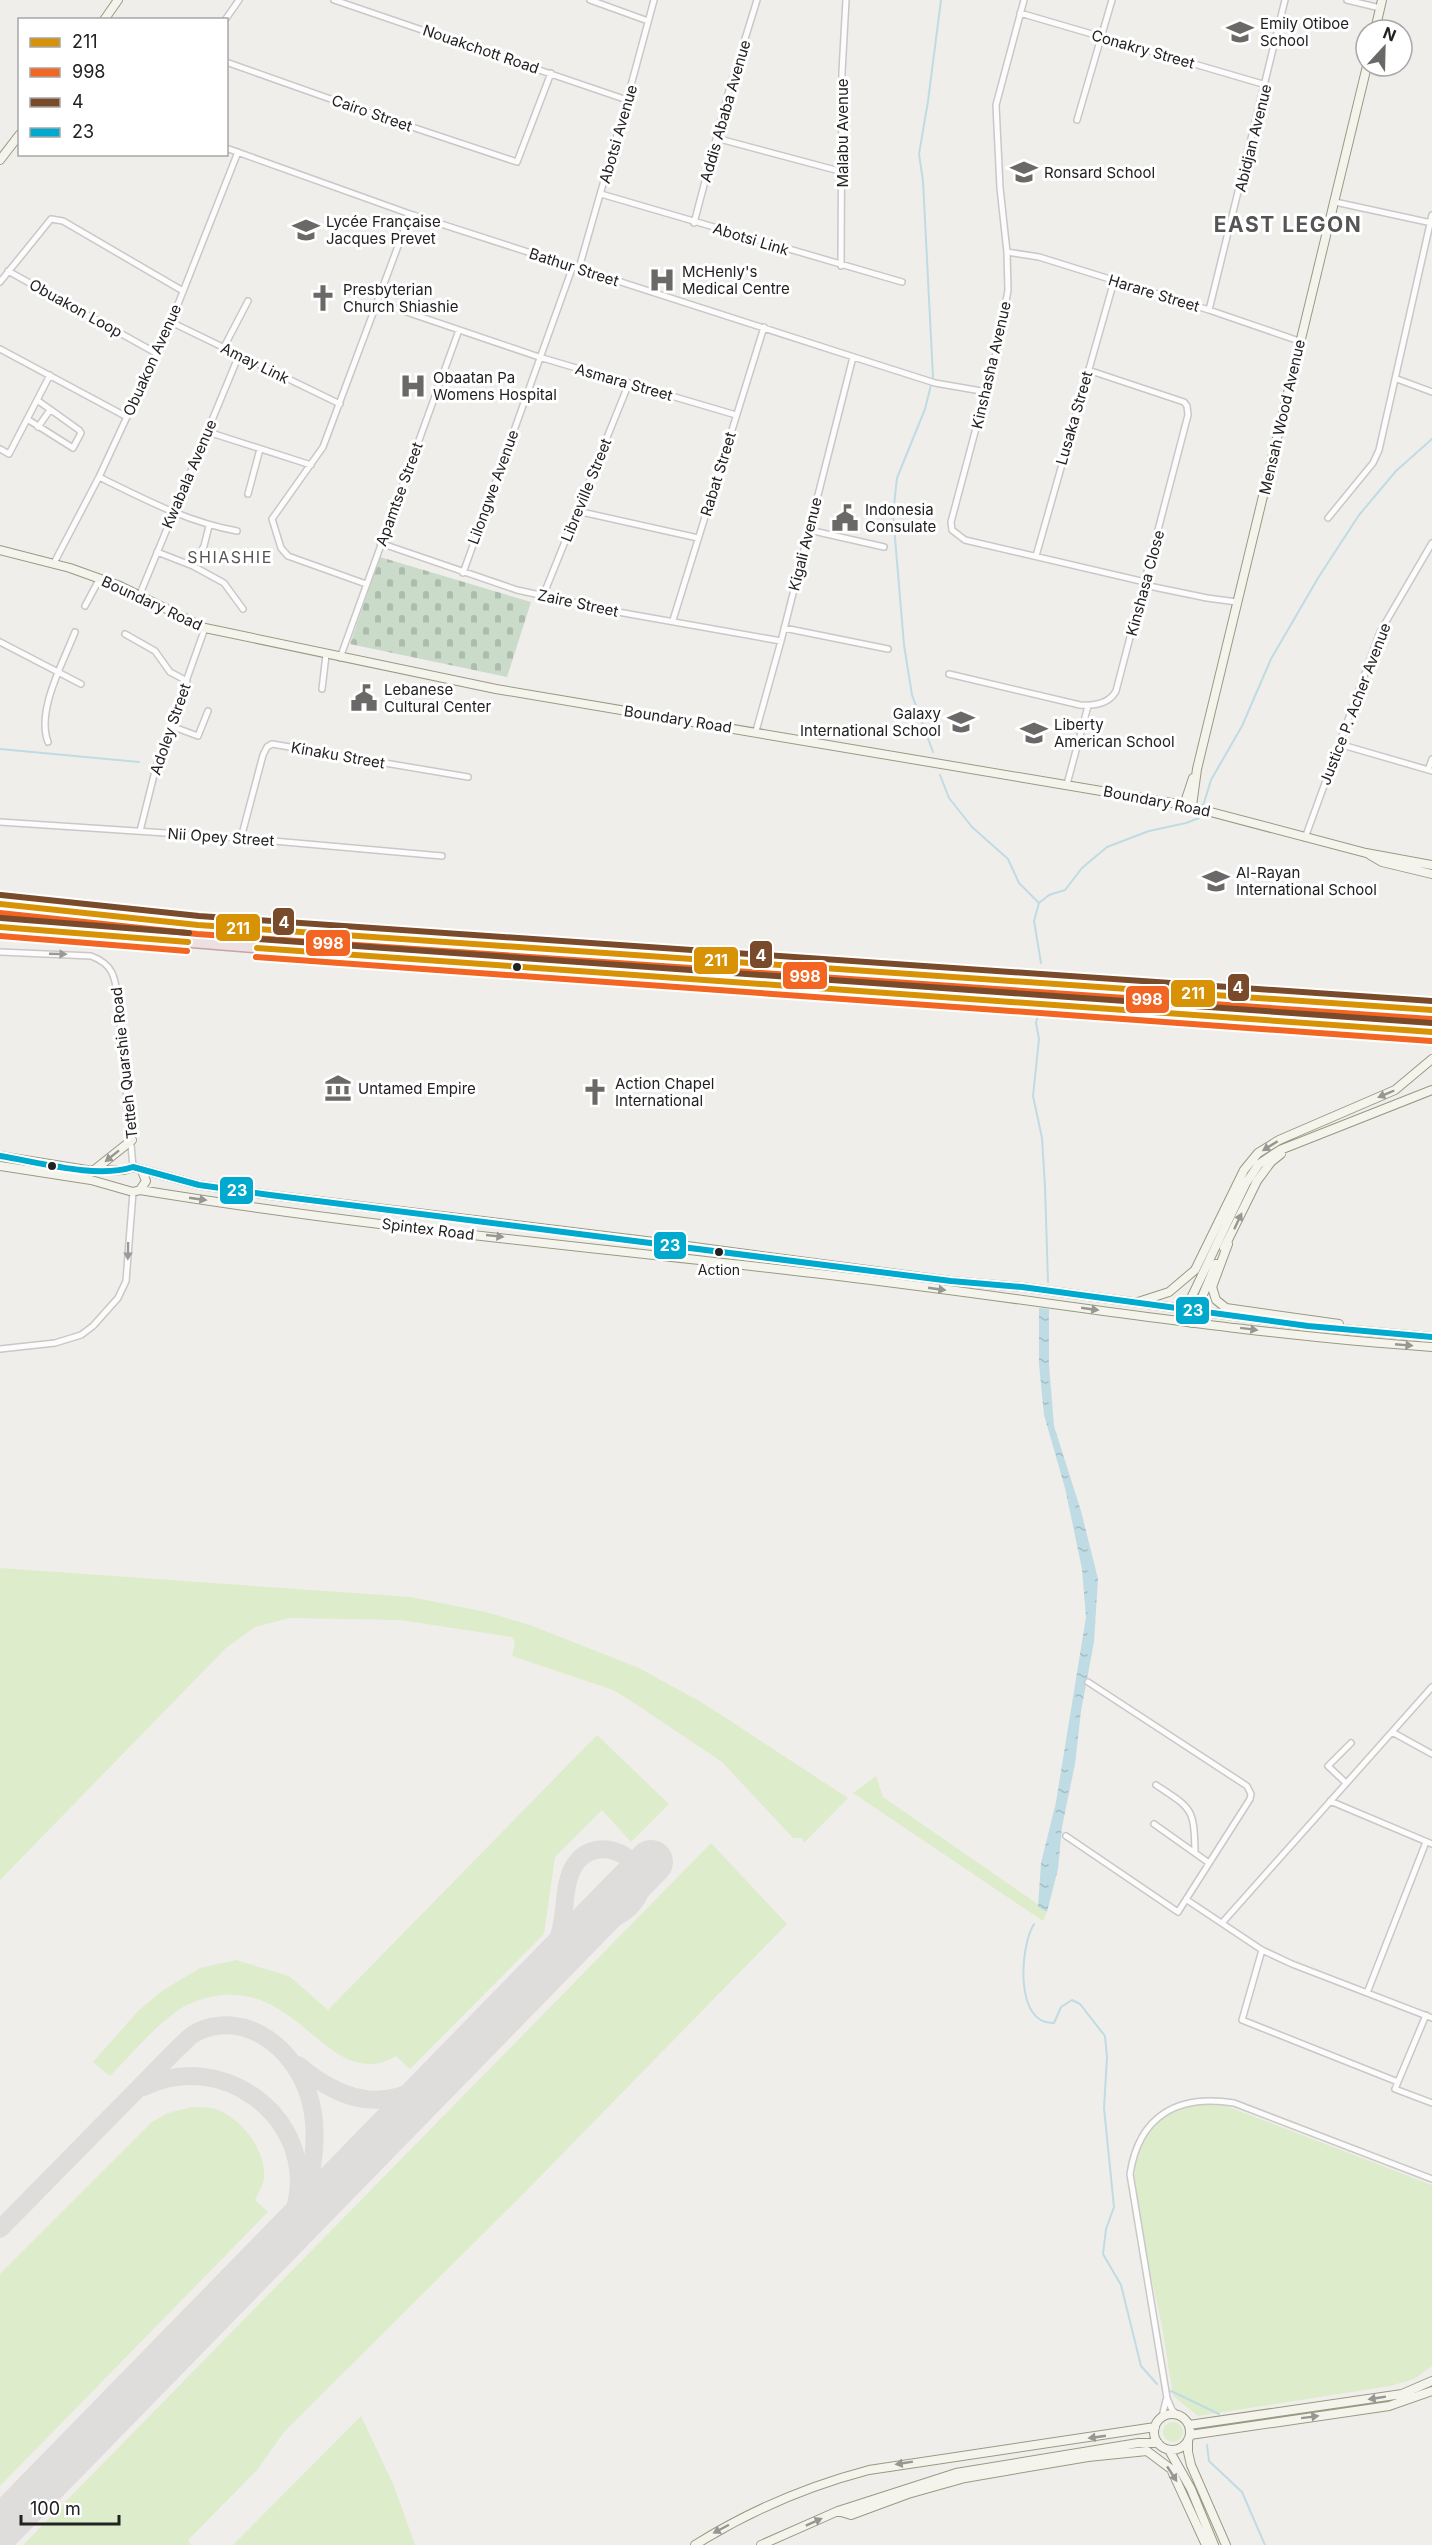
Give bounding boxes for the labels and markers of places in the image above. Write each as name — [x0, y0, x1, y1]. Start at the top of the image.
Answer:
place label: Emily Otiboe School — [1260, 14, 1349, 50]
school or university icon: Emily Otiboe School — [1225, 17, 1255, 47]
school or university icon: Ronsard School — [1009, 157, 1039, 187]
place label: Ronsard School — [1044, 163, 1155, 182]
place label: Lycée Française Jacques Prevet — [326, 212, 441, 248]
school or university icon: Lycée Française Jacques Prevet — [291, 215, 321, 245]
place label: McHenly's Medical Centre — [682, 262, 790, 298]
hospital icon: McHenly's Medical Centre — [647, 265, 677, 295]
place label: Presbyterian Church Shiashie — [343, 280, 458, 316]
church icon: Presbyterian Church Shiashie — [308, 283, 338, 313]
place label: Obaatan Pa Womens Hospital — [433, 368, 557, 404]
hospital icon: Obaatan Pa Womens Hospital — [398, 371, 428, 401]
place label: Indonesia Consulate — [865, 500, 936, 536]
public building icon: Indonesia Consulate — [830, 503, 860, 533]
place label: Lebanese Cultural Center — [384, 680, 491, 716]
public building icon: Lebanese Cultural Center — [349, 683, 379, 713]
place label: Galaxy International School — [800, 704, 942, 740]
school or university icon: Galaxy International School — [946, 707, 976, 737]
place label: Liberty American School — [1054, 715, 1175, 751]
school or university icon: Liberty American School — [1019, 718, 1049, 748]
place label: Al-Rayan International School — [1236, 863, 1377, 899]
school or university icon: Al-Rayan International School — [1201, 866, 1231, 896]
unlabelled marker — [511, 961, 523, 973]
museum icon: Untamed Empire — [323, 1073, 353, 1103]
place label: Action Chapel International — [615, 1074, 714, 1110]
church icon: Action Chapel International — [580, 1077, 610, 1107]
place label: Untamed Empire — [358, 1079, 476, 1098]
unlabelled marker — [46, 1160, 58, 1172]
marker: Action — [713, 1246, 725, 1258]
place label: Action — [698, 1261, 740, 1278]

